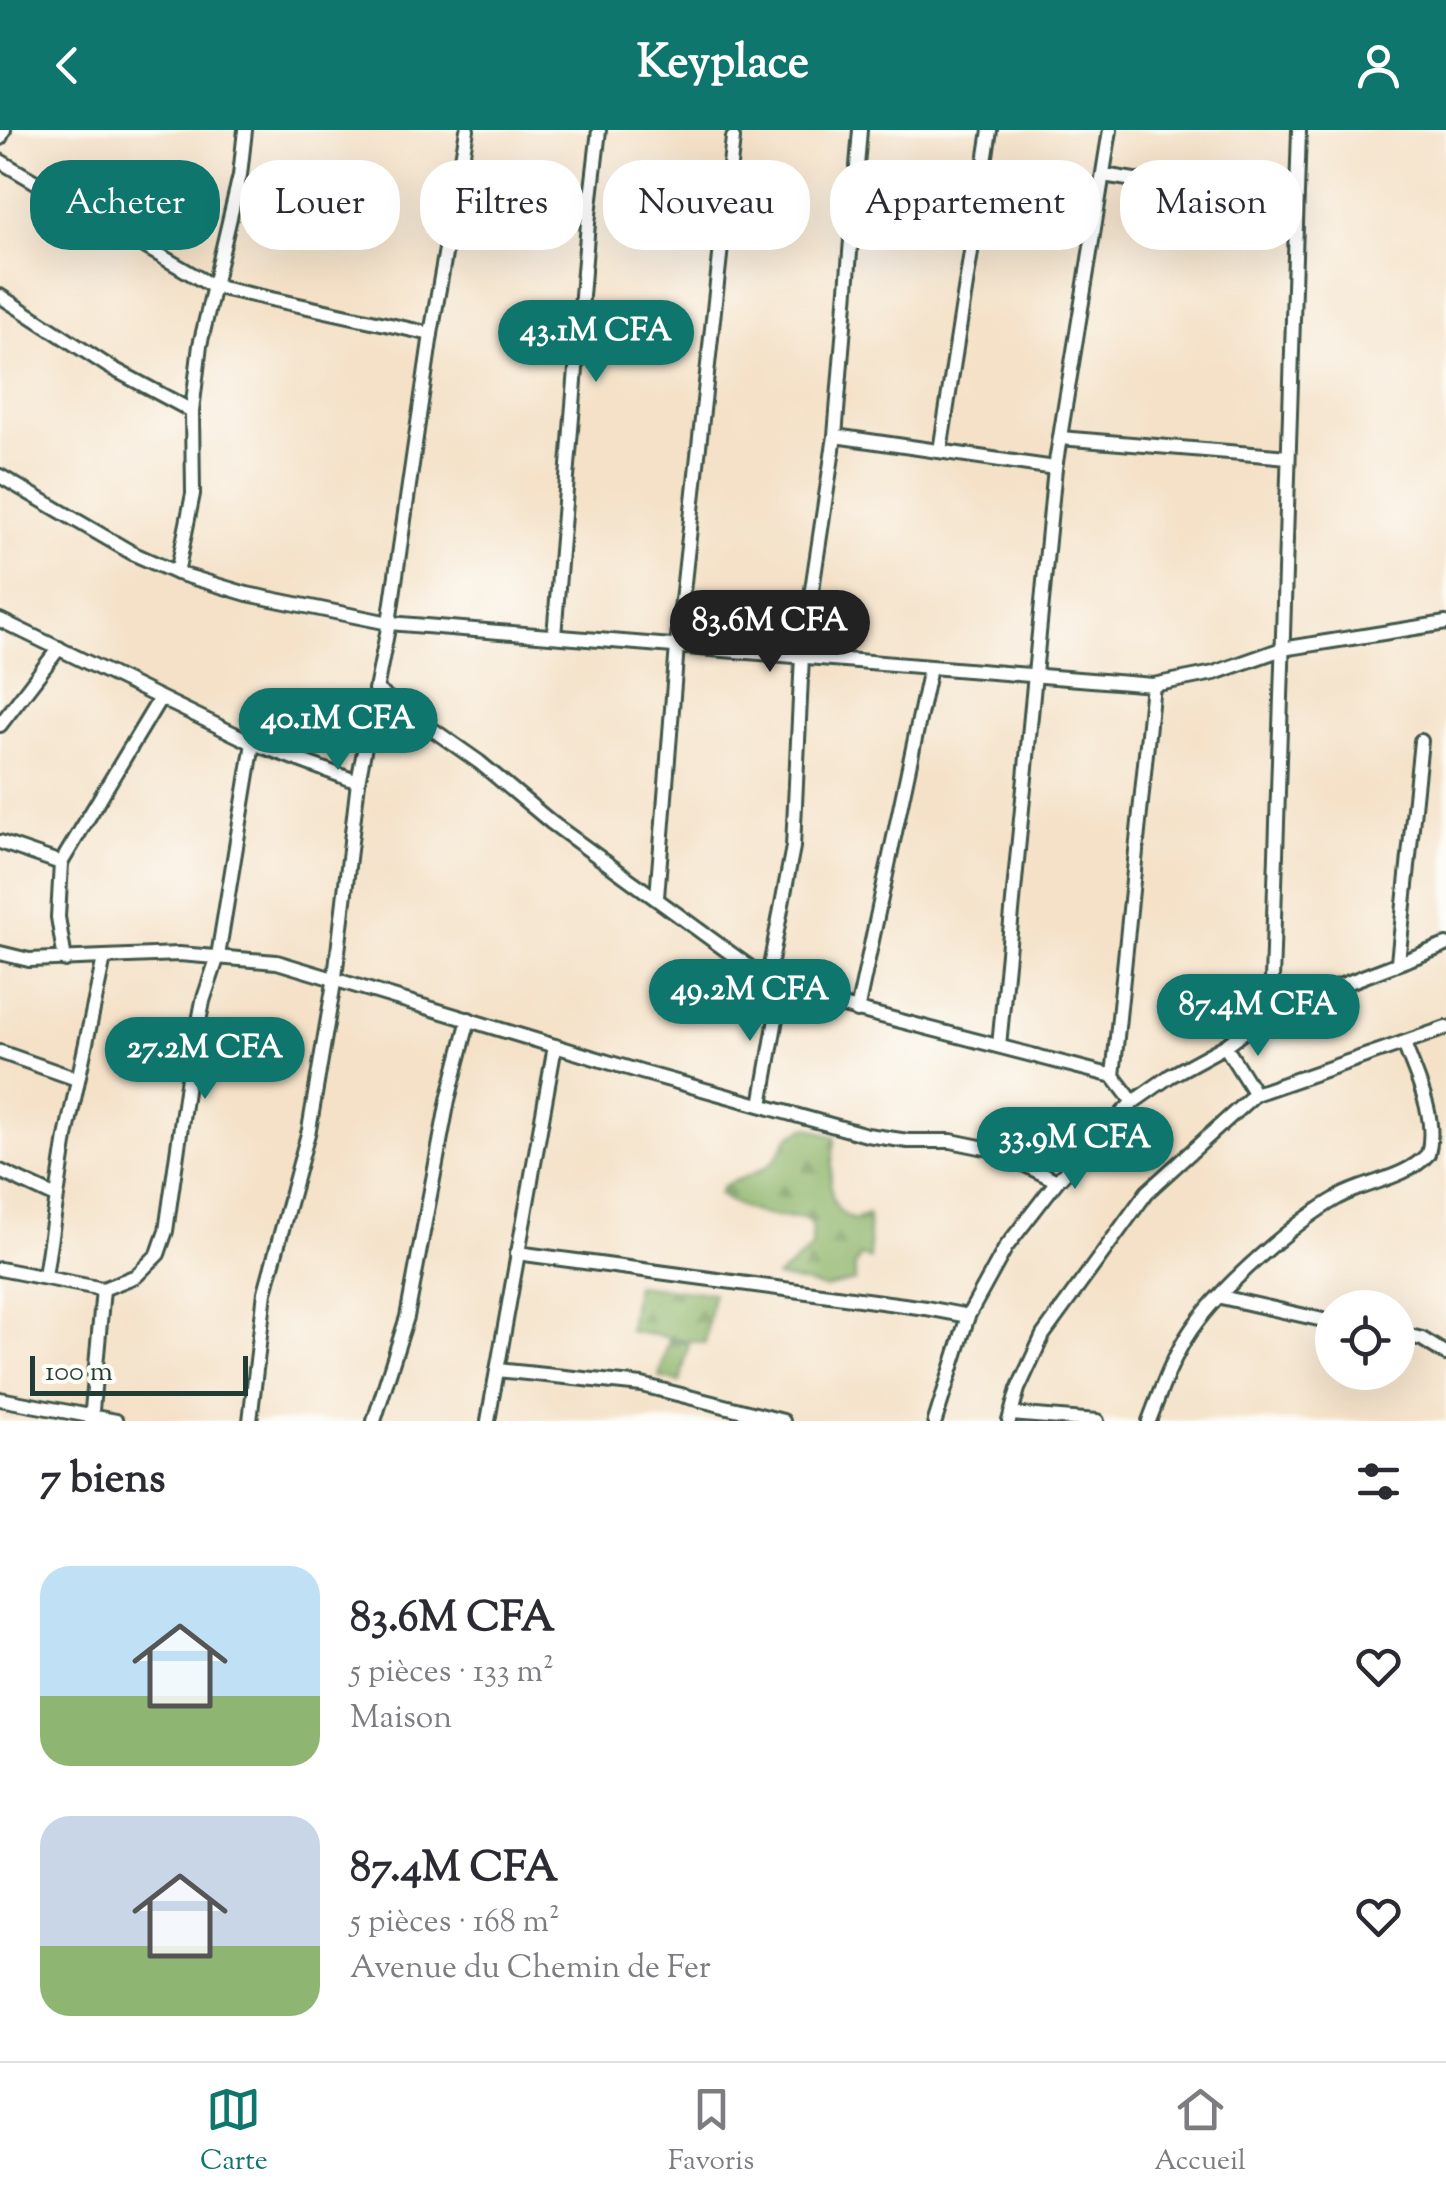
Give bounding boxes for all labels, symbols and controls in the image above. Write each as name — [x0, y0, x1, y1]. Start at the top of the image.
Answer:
text: Keyplace — [637, 33, 809, 98]
icon: back — [40, 38, 95, 93]
icon: person — [1351, 38, 1406, 93]
chip: Acheter — [30, 160, 220, 250]
chip: Louer — [240, 160, 400, 250]
chip: Filtres — [420, 160, 583, 250]
chip: Nouveau — [603, 160, 810, 250]
chip: Appartement — [830, 160, 1100, 250]
chip: Maison — [1120, 160, 1302, 250]
pin: 43.1M CFA — [482, 300, 710, 385]
text: 43.1M CFA — [520, 309, 672, 355]
pin: 83.6M CFA — [656, 590, 884, 675]
text: 83.6M CFA — [692, 599, 848, 645]
pin: 40.1M CFA — [224, 688, 452, 773]
text: 40.1M CFA — [261, 697, 415, 743]
pin: 49.2M CFA — [636, 959, 864, 1044]
text: 49.2M CFA — [671, 968, 829, 1014]
pin: 87.4M CFA — [1144, 974, 1372, 1059]
text: 87.4M CFA — [1179, 983, 1337, 1029]
pin: 27.2M CFA — [91, 1017, 319, 1102]
text: 27.2M CFA — [127, 1026, 283, 1072]
pin: 33.9M CFA — [961, 1107, 1189, 1192]
text: 33.9M CFA — [999, 1116, 1151, 1162]
map controls — [1315, 1290, 1415, 1390]
button: locate — [1315, 1290, 1415, 1390]
scale bar — [30, 1351, 248, 1396]
text: 100 m — [45, 1353, 113, 1393]
text: 7 biens — [40, 1451, 166, 1511]
icon: filters — [1351, 1454, 1406, 1509]
text: 83.6M CFA — [350, 1590, 555, 1650]
icon: home — [120, 1606, 240, 1726]
icon: heart — [1351, 1639, 1406, 1694]
text: 5 pièces · 133 m² — [350, 1650, 554, 1696]
text: Maison — [350, 1696, 452, 1742]
text: 87.4M CFA — [350, 1840, 558, 1900]
icon: home — [120, 1856, 240, 1976]
icon: heart — [1351, 1889, 1406, 1944]
text: 5 pièces · 168 m² — [350, 1900, 560, 1946]
text: Avenue du Chemin de Fer — [350, 1946, 711, 1992]
tab: Carte — [200, 2082, 268, 2182]
tab: Favoris — [668, 2082, 754, 2182]
tab: Accueil — [1154, 2082, 1246, 2182]

